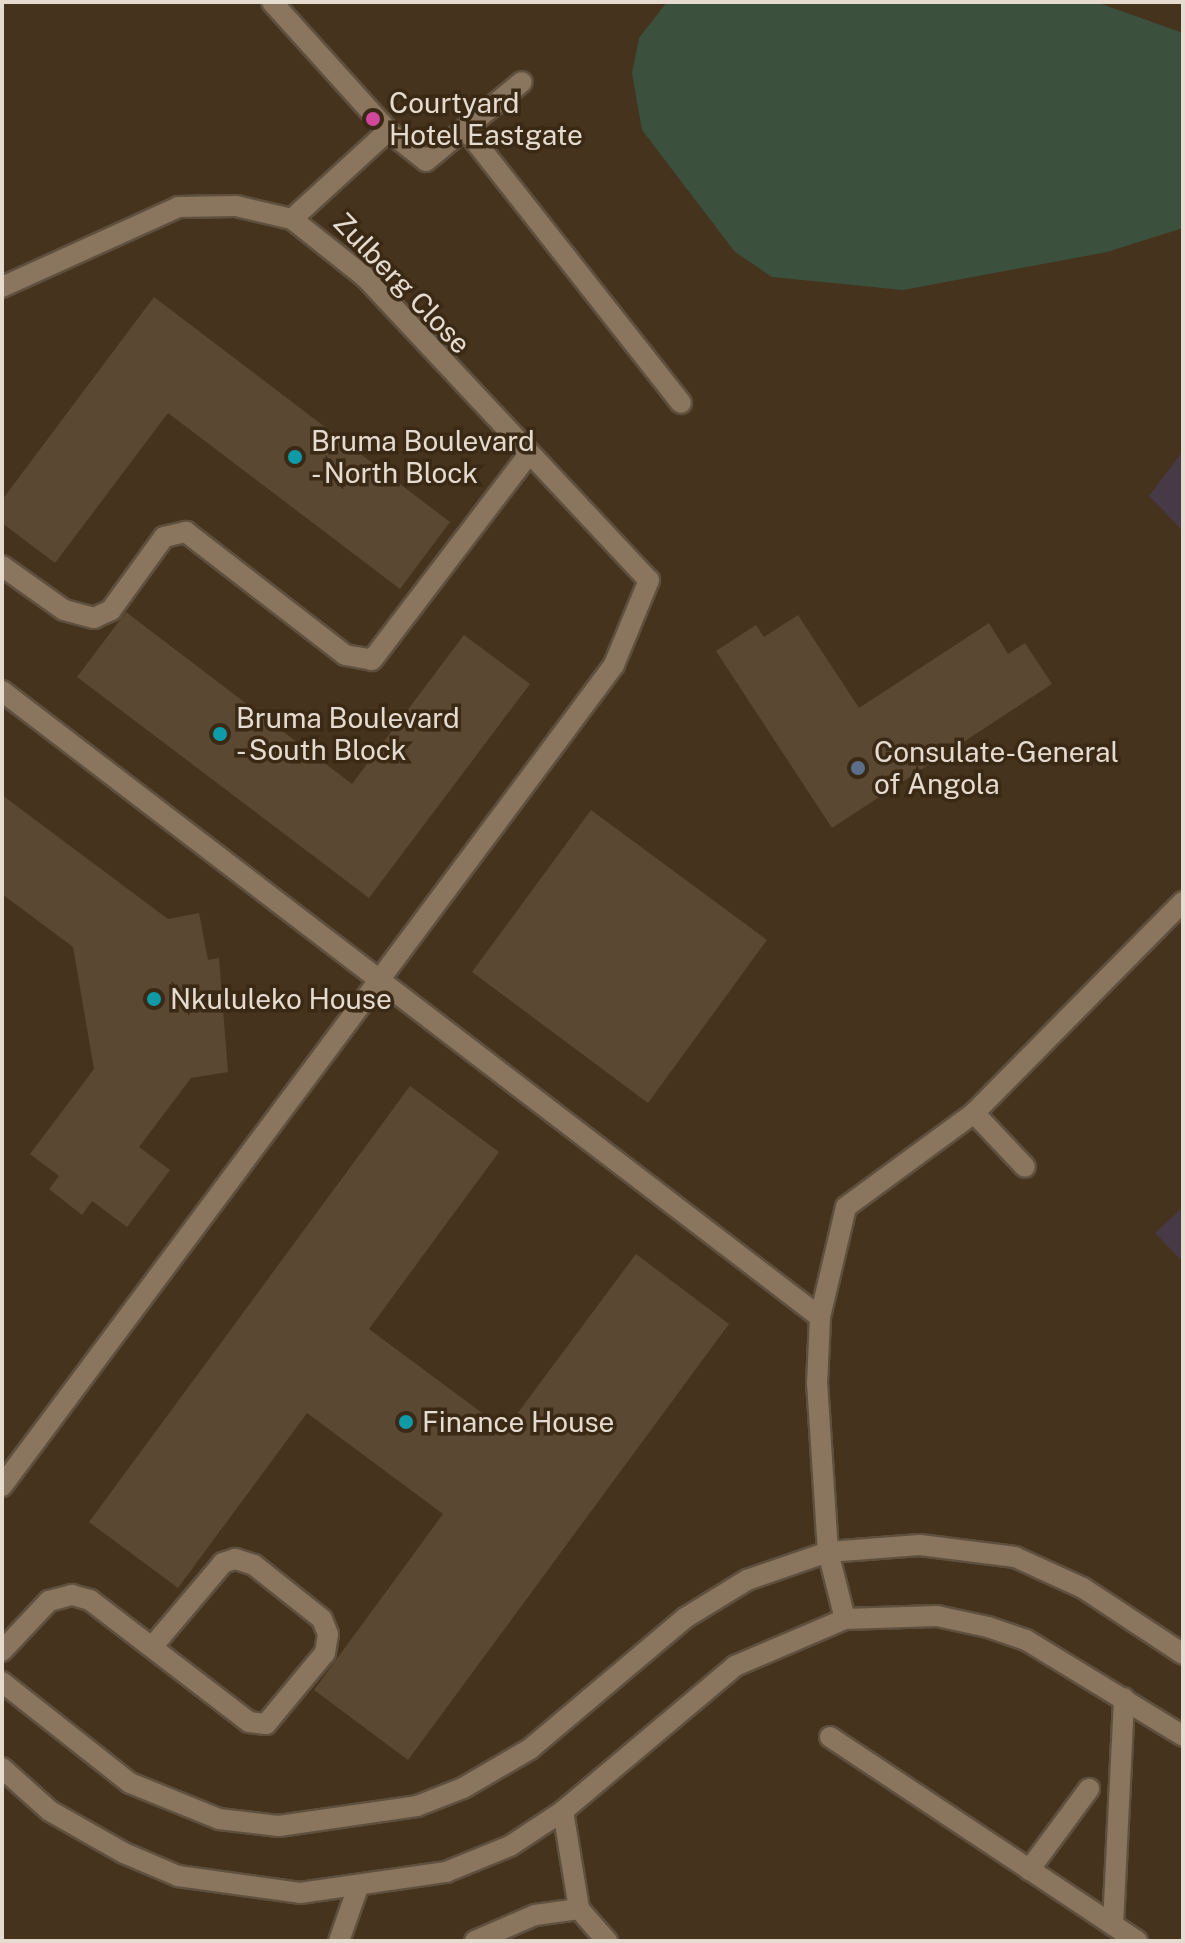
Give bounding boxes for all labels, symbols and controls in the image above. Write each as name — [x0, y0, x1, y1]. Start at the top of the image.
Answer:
place label: Courtyard Hotel Eastgate — [389, 86, 583, 152]
marker: Courtyard Hotel Eastgate — [364, 110, 382, 128]
street label: Zulberg Close — [326, 206, 478, 360]
place label: Bruma Boulevard - North Block — [311, 424, 535, 490]
marker: Bruma Boulevard - North Block — [286, 448, 304, 466]
place label: Bruma Boulevard - South Block — [236, 701, 460, 767]
marker: Bruma Boulevard - South Block — [211, 725, 229, 743]
place label: Consulate-General of Angola — [874, 735, 1119, 801]
marker: Consulate-General of Angola — [849, 759, 867, 777]
place label: Nkululeko House — [170, 982, 392, 1016]
marker: Nkululeko House — [145, 990, 163, 1008]
place label: Finance House — [422, 1405, 615, 1439]
marker: Finance House — [397, 1413, 415, 1431]

